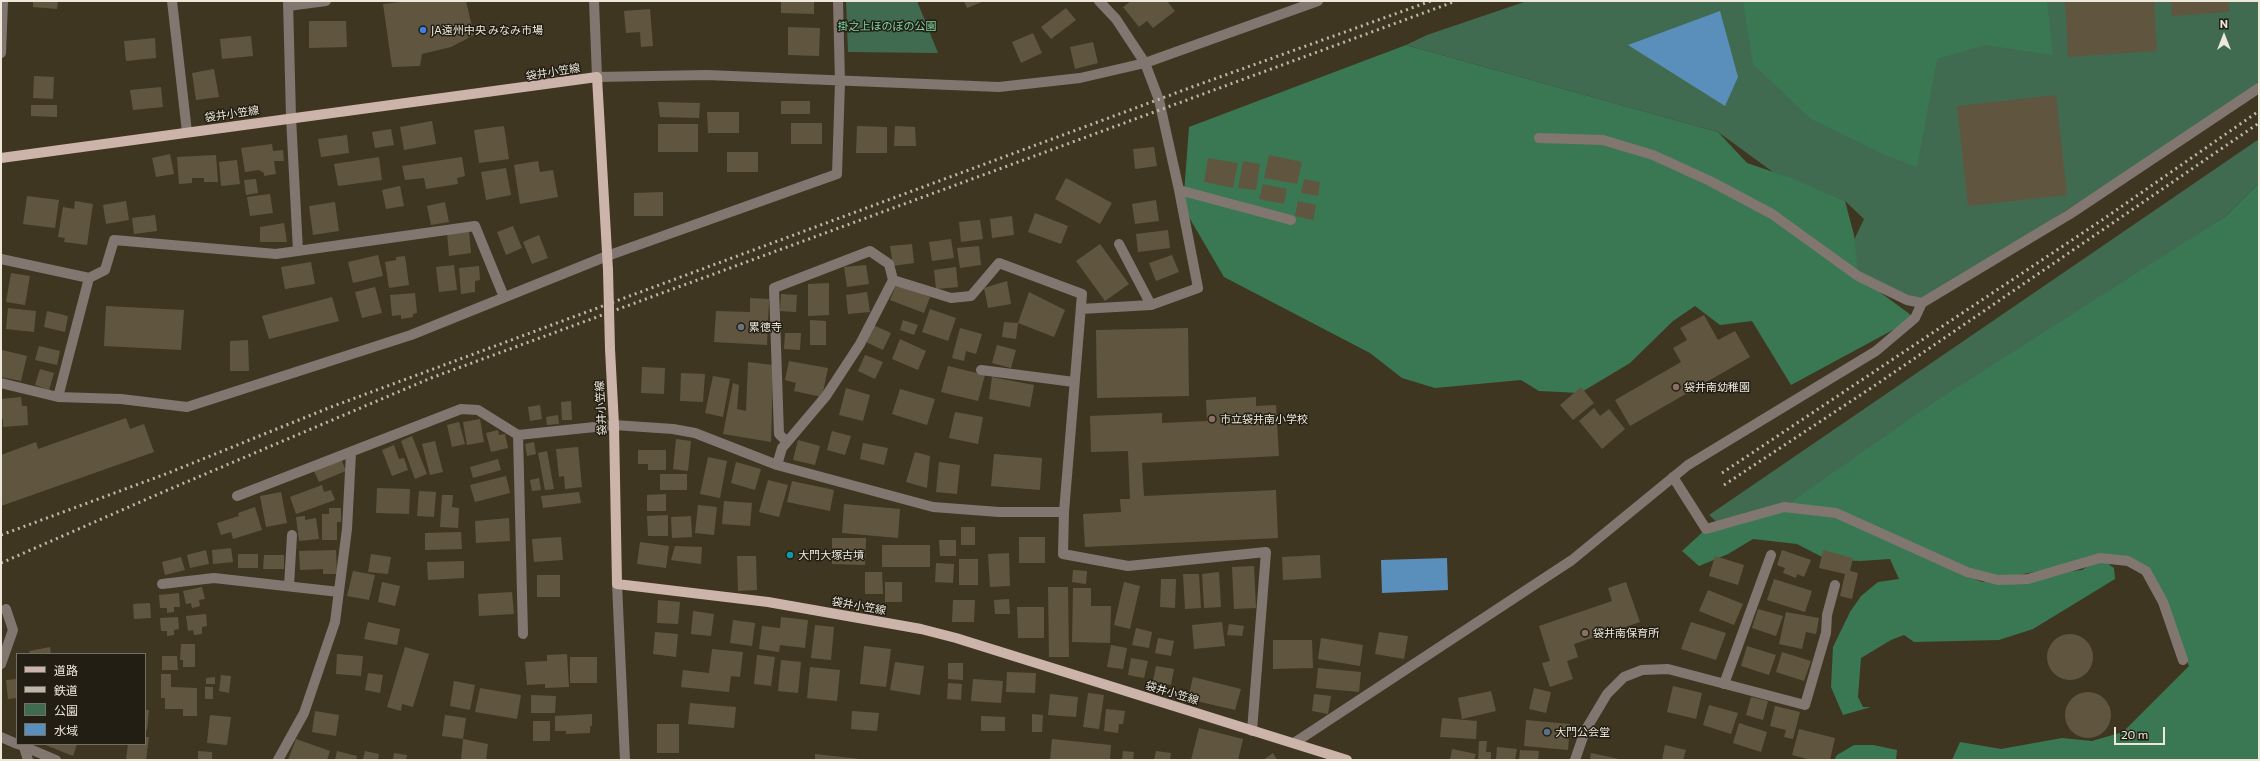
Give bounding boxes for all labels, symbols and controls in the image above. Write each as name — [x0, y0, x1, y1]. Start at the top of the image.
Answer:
north arrow — [2204, 16, 2244, 56]
text: N — [2220, 17, 2228, 30]
park label: 掛之上ほのぼの公園 — [838, 19, 936, 33]
place label: JA遠州中央 みなみ市場 — [431, 23, 543, 37]
marker: JA遠州中央 みなみ市場 — [418, 25, 428, 35]
street label: 袋井小笠線 — [525, 61, 581, 83]
street label: 袋井小笠線 — [204, 104, 260, 124]
place label: 累徳寺 — [749, 320, 782, 334]
marker: 累徳寺 — [736, 322, 746, 332]
street label: 袋井小笠線 — [593, 380, 609, 436]
place label: 袋井南幼稚園 — [1684, 380, 1750, 394]
marker: 袋井南幼稚園 — [1671, 382, 1681, 392]
place label: 市立袋井南小学校 — [1220, 412, 1308, 426]
marker: 市立袋井南小学校 — [1207, 414, 1217, 424]
place label: 大門大塚古墳 — [798, 548, 864, 562]
marker: 大門大塚古墳 — [785, 550, 795, 560]
street label: 袋井小笠線 — [831, 595, 887, 617]
place label: 袋井南保育所 — [1593, 626, 1659, 640]
marker: 袋井南保育所 — [1580, 628, 1590, 638]
legend — [16, 653, 146, 745]
text: 道路 — [54, 663, 78, 677]
street label: 袋井小笠線 — [1144, 679, 1200, 707]
text: 鉄道 — [54, 683, 78, 697]
text: 公園 — [54, 703, 78, 717]
scale bar — [2116, 719, 2167, 745]
text: 水域 — [54, 723, 78, 737]
place label: 大門公会堂 — [1555, 725, 1610, 739]
marker: 大門公会堂 — [1542, 727, 1552, 737]
text: 20 m — [2121, 727, 2148, 741]

